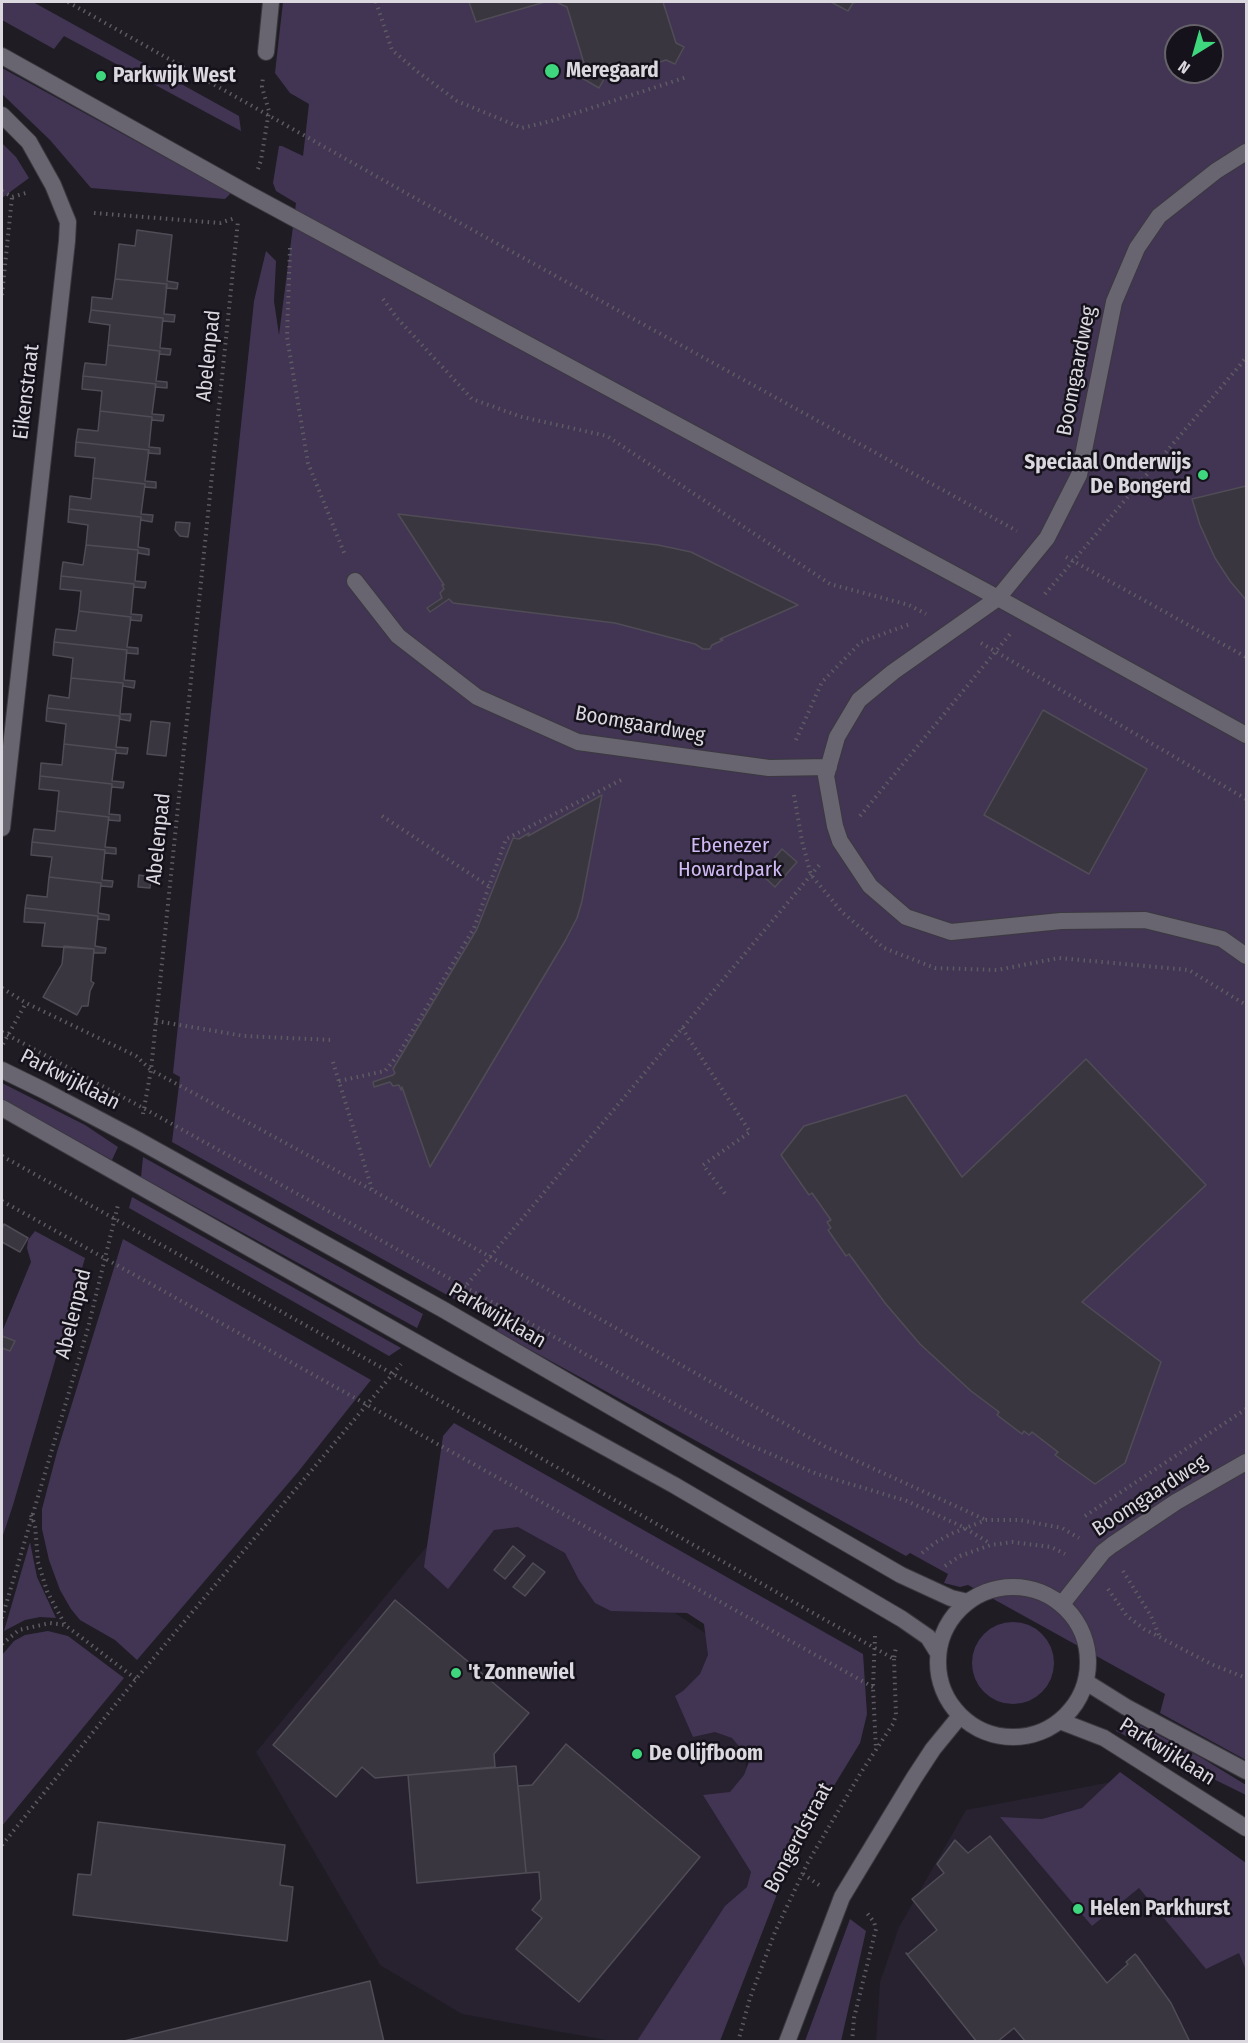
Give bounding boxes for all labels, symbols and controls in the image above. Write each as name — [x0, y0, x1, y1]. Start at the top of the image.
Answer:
north arrow — [1164, 24, 1224, 84]
text: N — [1175, 57, 1194, 78]
place label: Meregaard — [566, 58, 659, 84]
marker: Meregaard — [543, 62, 561, 80]
place label: Parkwijk West — [113, 63, 236, 89]
marker: Parkwijk West — [94, 69, 108, 83]
street label: Boomgaardweg — [1052, 304, 1102, 438]
street label: Abelenpad — [192, 309, 226, 403]
street label: Eikenstraat — [9, 343, 45, 441]
place label: Speciaal Onderwijs De Bongerd — [1024, 450, 1191, 500]
marker: Speciaal Onderwijs De Bongerd — [1196, 468, 1210, 482]
street label: Boomgaardweg — [573, 701, 707, 749]
street label: Abelenpad — [142, 792, 176, 886]
park label: Ebenezer Howardpark — [678, 833, 782, 883]
street label: Parkwijklaan — [16, 1044, 124, 1116]
street label: Abelenpad — [51, 1266, 97, 1362]
street label: Parkwijklaan — [444, 1278, 550, 1354]
street label: Boomgaardweg — [1088, 1450, 1212, 1542]
place label: 't Zonnewiel — [468, 1660, 575, 1686]
marker: 't Zonnewiel — [449, 1666, 463, 1680]
street label: Parkwijklaan — [1114, 1713, 1220, 1791]
place label: De Olijfboom — [649, 1741, 763, 1767]
marker: De Olijfboom — [630, 1747, 644, 1761]
street label: Bongerdstraat — [759, 1779, 839, 1897]
place label: Helen Parkhurst — [1090, 1896, 1230, 1922]
marker: Helen Parkhurst — [1071, 1902, 1085, 1916]

